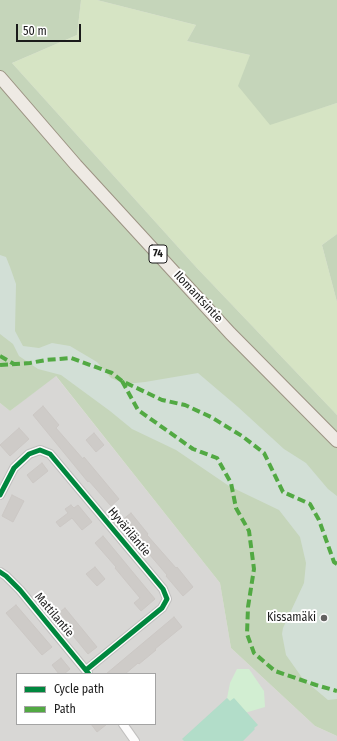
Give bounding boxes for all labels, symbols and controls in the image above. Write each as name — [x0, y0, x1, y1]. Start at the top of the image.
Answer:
scale bar — [18, 16, 83, 42]
text: 50 m — [23, 24, 47, 38]
road number: 74 — [149, 245, 167, 263]
street label: Ilomantsintie — [170, 268, 226, 326]
street label: Hyväriläntie — [104, 505, 154, 559]
street label: Mattilantie — [31, 590, 77, 640]
place label: Kissamäki — [267, 611, 316, 625]
marker: Kissamäki — [319, 613, 329, 623]
legend — [16, 673, 156, 725]
text: Cycle path — [54, 682, 104, 696]
text: Path — [54, 702, 76, 716]

